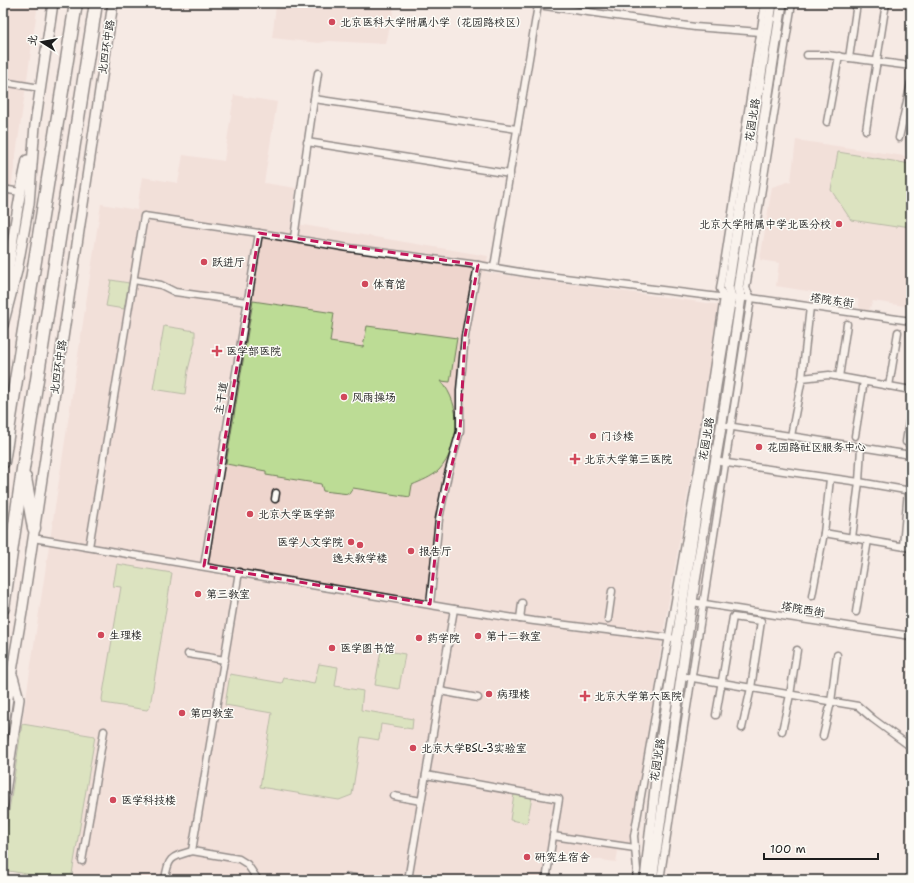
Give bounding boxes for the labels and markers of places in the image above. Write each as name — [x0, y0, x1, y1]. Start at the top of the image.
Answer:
place label: 北京医科大学附属小学（花园路校区） — [340, 15, 527, 30]
marker: 北京医科大学附属小学（花园路校区） — [327, 17, 337, 27]
place label: 北京大学附属中学北医分校 — [699, 217, 831, 232]
marker: 北京大学附属中学北医分校 — [834, 219, 844, 229]
place label: 跃进厅 — [212, 255, 245, 270]
marker: 跃进厅 — [199, 257, 209, 267]
place label: 体育馆 — [373, 277, 406, 292]
marker: 体育馆 — [360, 279, 370, 289]
place label: 医学部医院 — [226, 344, 281, 359]
marker: 医学部医院 — [211, 345, 223, 357]
place label: 风雨操场 — [352, 390, 396, 405]
marker: 风雨操场 — [339, 392, 349, 402]
place label: 门诊楼 — [601, 429, 634, 444]
marker: 门诊楼 — [588, 431, 598, 441]
place label: 花园路社区服务中心 — [767, 440, 866, 455]
marker: 花园路社区服务中心 — [754, 442, 764, 452]
place label: 北京大学第三医院 — [584, 452, 672, 467]
marker: 北京大学第三医院 — [569, 453, 581, 465]
place label: 北京大学医学部 — [258, 507, 335, 522]
marker: 北京大学医学部 — [245, 509, 255, 519]
place label: 医学人文学院 — [277, 535, 343, 550]
marker: 医学人文学院 — [346, 537, 356, 547]
marker: 逸夫教学楼 — [355, 540, 365, 550]
place label: 报告厅 — [419, 544, 452, 559]
marker: 报告厅 — [406, 546, 416, 556]
place label: 逸夫教学楼 — [333, 551, 388, 566]
place label: 第三教室 — [206, 587, 250, 602]
marker: 第三教室 — [193, 589, 203, 599]
place label: 生理楼 — [109, 628, 142, 643]
place label: 第十二教室 — [486, 629, 541, 644]
marker: 生理楼 — [96, 630, 106, 640]
place label: 药学院 — [427, 631, 460, 646]
marker: 第十二教室 — [473, 631, 483, 641]
marker: 药学院 — [414, 633, 424, 643]
place label: 医学图书馆 — [340, 641, 395, 656]
marker: 医学图书馆 — [327, 643, 337, 653]
place label: 病理楼 — [497, 687, 530, 702]
marker: 病理楼 — [484, 689, 494, 699]
place label: 北京大学第六医院 — [594, 689, 682, 704]
marker: 北京大学第六医院 — [579, 690, 591, 702]
place label: 第四教室 — [190, 706, 234, 721]
marker: 第四教室 — [177, 708, 187, 718]
place label: 北京大学BSL-3实验室 — [421, 741, 527, 756]
marker: 北京大学BSL-3实验室 — [408, 743, 418, 753]
place label: 医学科技楼 — [121, 793, 176, 808]
marker: 医学科技楼 — [108, 795, 118, 805]
place label: 研究生宿舍 — [535, 850, 590, 865]
marker: 研究生宿舍 — [522, 852, 532, 862]

